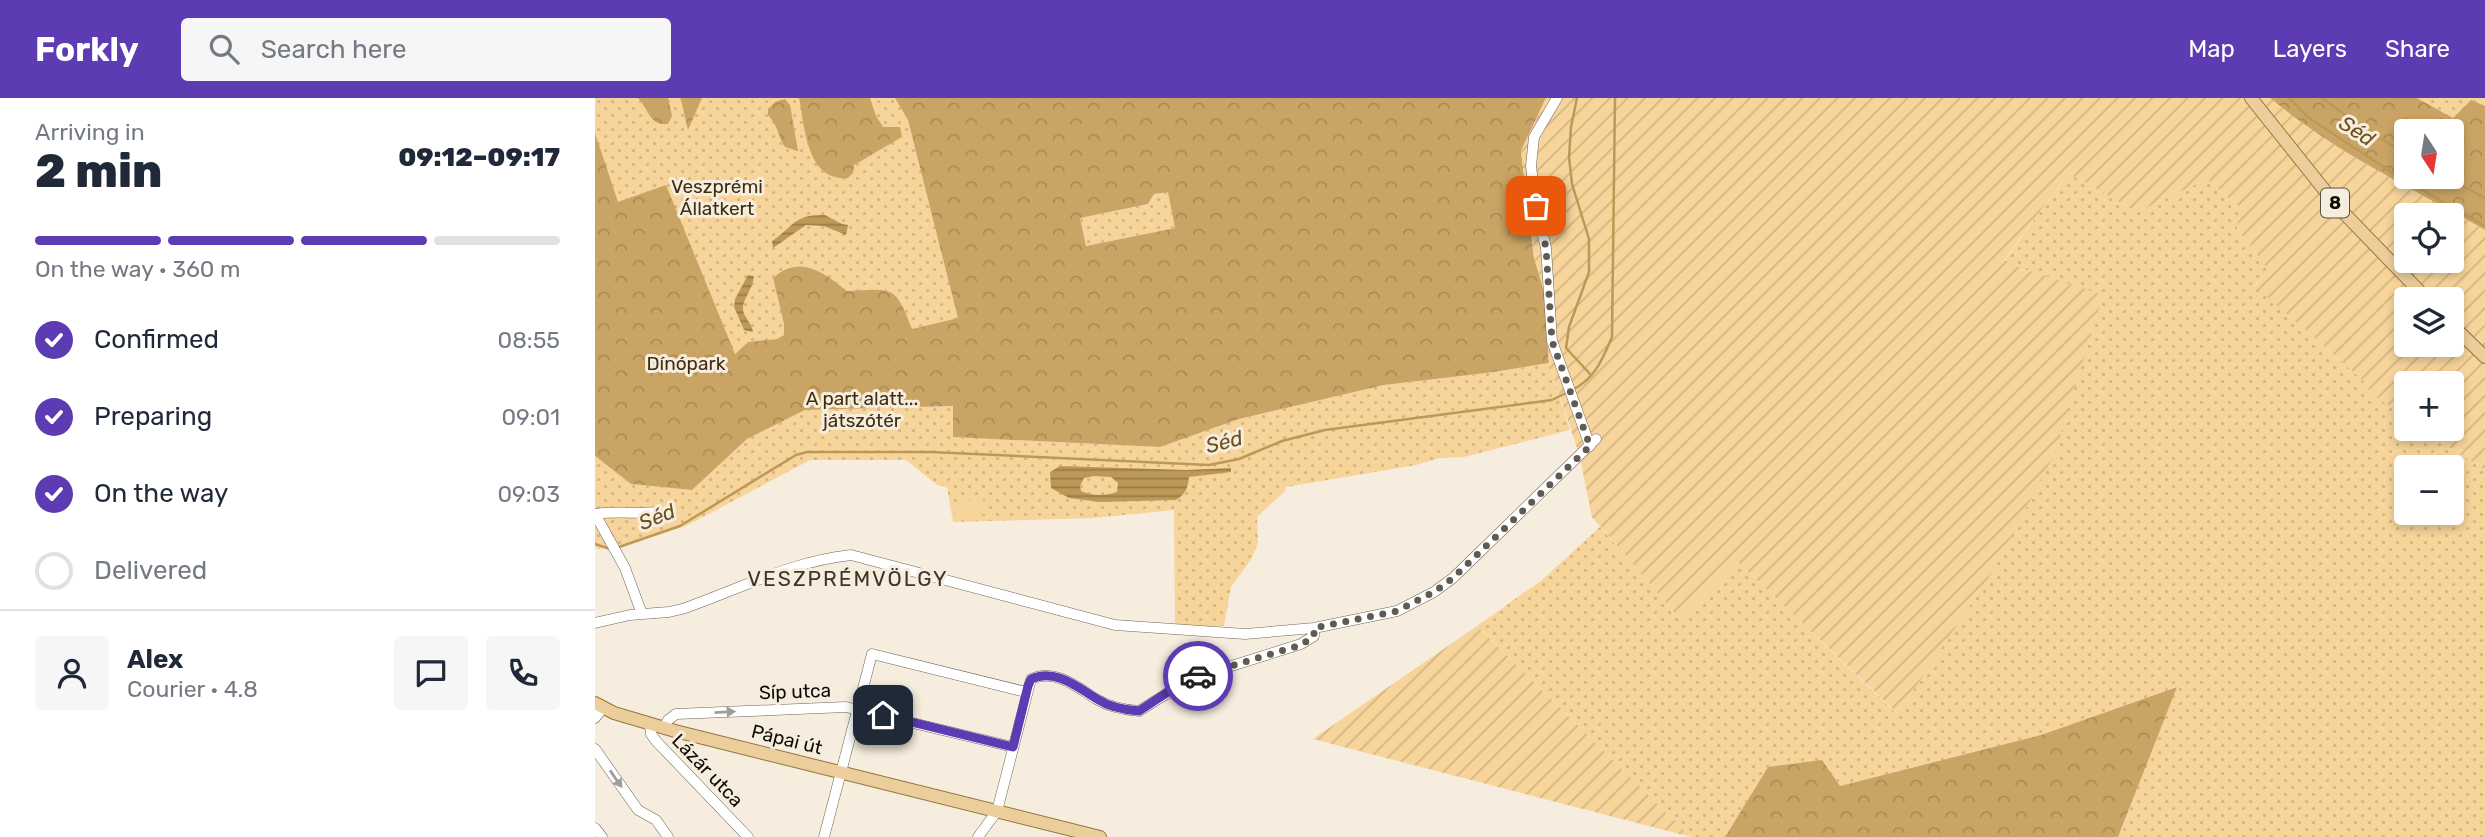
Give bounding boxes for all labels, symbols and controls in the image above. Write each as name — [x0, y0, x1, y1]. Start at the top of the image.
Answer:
search box — [181, 18, 671, 81]
text: Forkly — [35, 30, 139, 69]
icon: search — [205, 30, 243, 68]
text: Search here — [261, 34, 407, 65]
text: Map — [2188, 35, 2235, 63]
text: Layers — [2273, 35, 2347, 63]
text: Share — [2385, 35, 2450, 63]
water label: Séd — [2335, 110, 2380, 151]
text: Arriving in — [35, 118, 145, 146]
north arrow — [2394, 119, 2464, 189]
map controls — [2394, 119, 2464, 525]
text: 09:12–09:17 — [398, 142, 560, 173]
text: 2 min — [35, 144, 162, 199]
park label: Veszprémi Állatkert — [671, 175, 763, 220]
pin — [1506, 176, 1566, 236]
icon: bag — [1517, 187, 1555, 225]
road number: 8 — [2321, 188, 2349, 218]
button: locate — [2394, 203, 2464, 273]
text: On the way · 360 m — [35, 255, 241, 283]
button: layers — [2394, 287, 2464, 357]
icon: check — [35, 321, 73, 359]
text: Confirmed — [94, 324, 219, 355]
text: 08:55 — [498, 326, 560, 354]
park label: Dínópark — [647, 352, 726, 375]
button: + — [2394, 371, 2464, 441]
park label: A part alatt... játszótér — [806, 387, 918, 432]
icon: check — [35, 398, 73, 436]
text: Preparing — [94, 401, 212, 432]
text: 09:01 — [501, 403, 560, 431]
water label: Séd — [1203, 425, 1245, 458]
button: − — [2394, 455, 2464, 525]
icon: check — [35, 475, 73, 513]
text: On the way — [94, 478, 228, 509]
text: 09:03 — [497, 480, 560, 508]
water label: Séd — [635, 498, 679, 535]
text: Delivered — [94, 555, 207, 586]
district label: VESZPRÉMVÖLGY — [747, 566, 949, 591]
button: person — [35, 636, 109, 710]
button: chat — [394, 636, 468, 710]
button: phone — [486, 636, 560, 710]
courier — [1163, 641, 1233, 711]
text: Alex — [127, 644, 183, 675]
icon: car — [1179, 657, 1217, 695]
text: Courier · 4.8 — [127, 675, 258, 703]
street label: Síp utca — [759, 679, 832, 704]
pin — [853, 685, 913, 745]
icon: home — [864, 696, 902, 734]
one-way arrow — [715, 706, 737, 717]
street label: Pápai út — [749, 720, 825, 760]
street label: Lázár utca — [667, 729, 748, 812]
one-way arrow — [609, 770, 623, 788]

